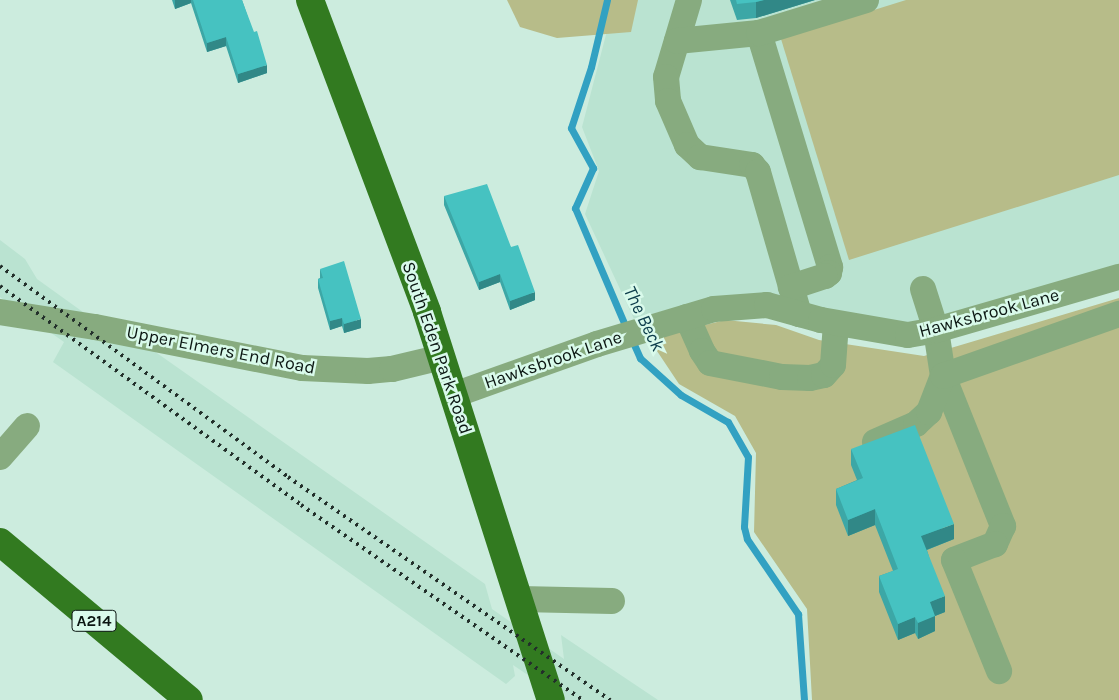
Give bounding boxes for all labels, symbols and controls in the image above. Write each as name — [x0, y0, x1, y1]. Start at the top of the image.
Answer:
street label: South Eden Park Road — [397, 259, 477, 437]
water label: The Beck — [617, 283, 669, 355]
street label: Hawksbrook Lane — [917, 284, 1061, 342]
street label: Upper Elmers End Road — [125, 321, 317, 379]
street label: Hawksbrook Lane — [481, 326, 625, 394]
road number: A214 — [72, 608, 116, 634]

